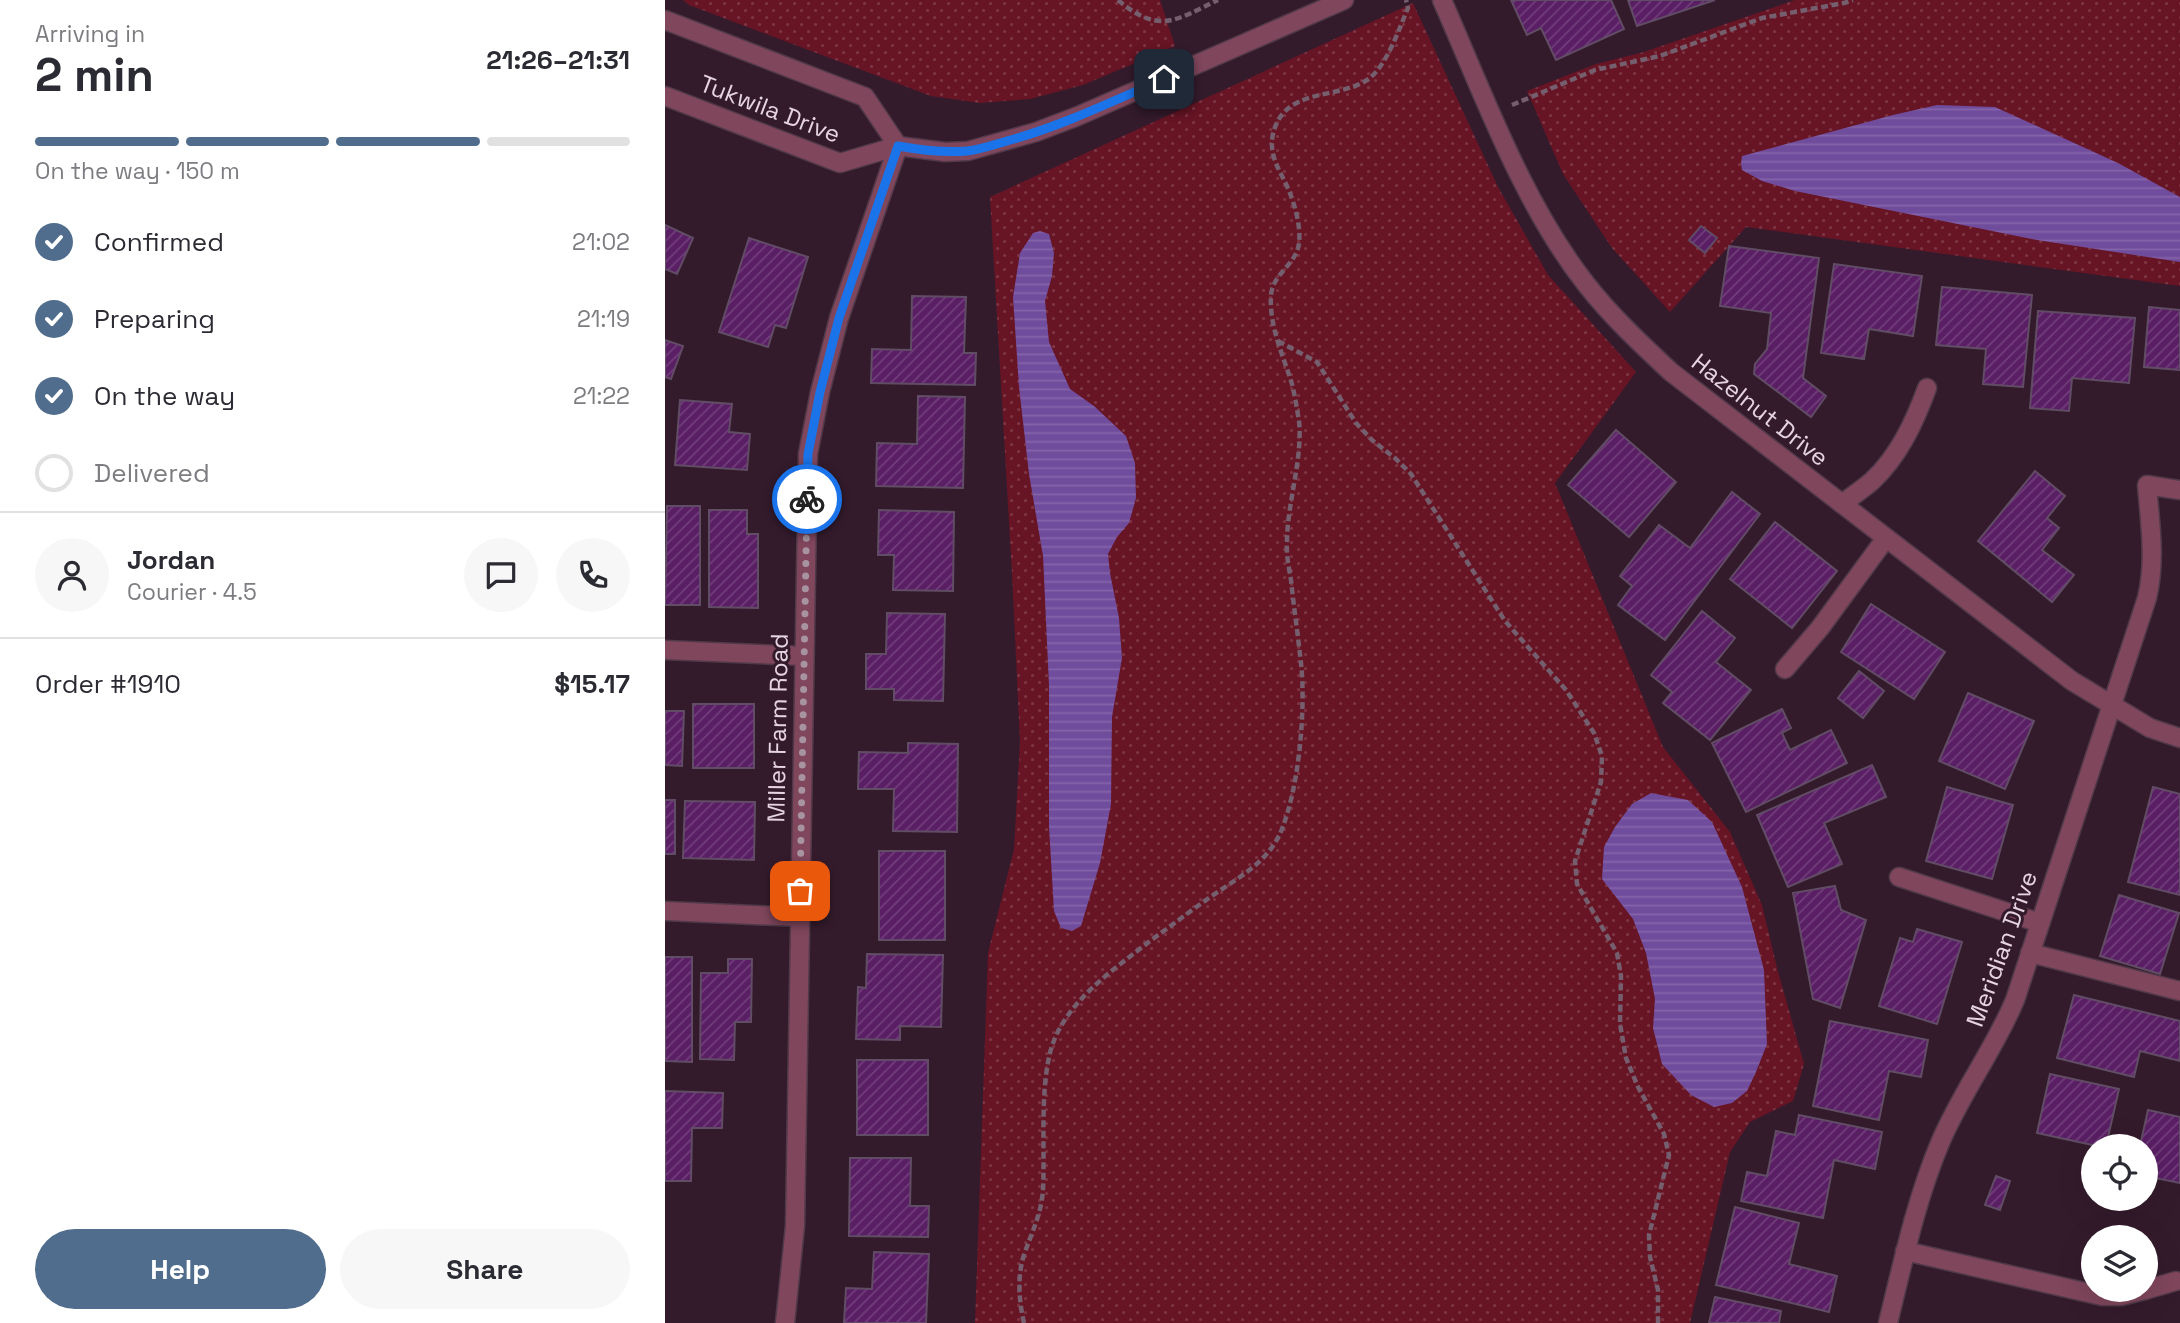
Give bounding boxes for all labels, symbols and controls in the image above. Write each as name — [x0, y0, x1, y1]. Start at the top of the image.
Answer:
text: Arriving in — [35, 19, 145, 49]
text: 21:26–21:31 — [486, 43, 630, 77]
text: 2 min — [35, 46, 154, 104]
pin — [1134, 49, 1194, 109]
icon: home — [1145, 60, 1183, 98]
street label: Tukwila Drive — [695, 67, 845, 150]
text: On the way · 150 m — [35, 156, 240, 186]
icon: check — [35, 223, 73, 261]
text: Confirmed — [94, 225, 224, 259]
text: 21:02 — [572, 227, 630, 257]
icon: check — [35, 300, 73, 338]
text: Preparing — [94, 302, 215, 336]
text: 21:19 — [577, 304, 630, 334]
street label: Hazelnut Drive — [1686, 346, 1835, 473]
icon: check — [35, 377, 73, 415]
text: On the way — [94, 379, 235, 413]
text: 21:22 — [573, 381, 630, 411]
text: Delivered — [94, 456, 210, 490]
courier — [772, 464, 842, 534]
icon: bike — [788, 480, 826, 518]
button: person — [35, 538, 109, 612]
button: chat — [464, 538, 538, 612]
button: phone — [556, 538, 630, 612]
text: Jordan — [127, 543, 215, 577]
text: Courier · 4.5 — [127, 577, 257, 607]
street label: Miller Farm Road — [760, 633, 795, 823]
text: Order #1910 — [35, 667, 181, 701]
text: $15.17 — [554, 667, 630, 701]
pin — [770, 861, 830, 921]
street label: Meridian Drive — [1959, 867, 2044, 1031]
icon: bag — [781, 872, 819, 910]
map controls — [2081, 1134, 2158, 1302]
button: locate — [2081, 1134, 2158, 1211]
button: layers — [2081, 1225, 2158, 1302]
button: Help — [35, 1229, 326, 1309]
button: Share — [340, 1229, 630, 1309]

